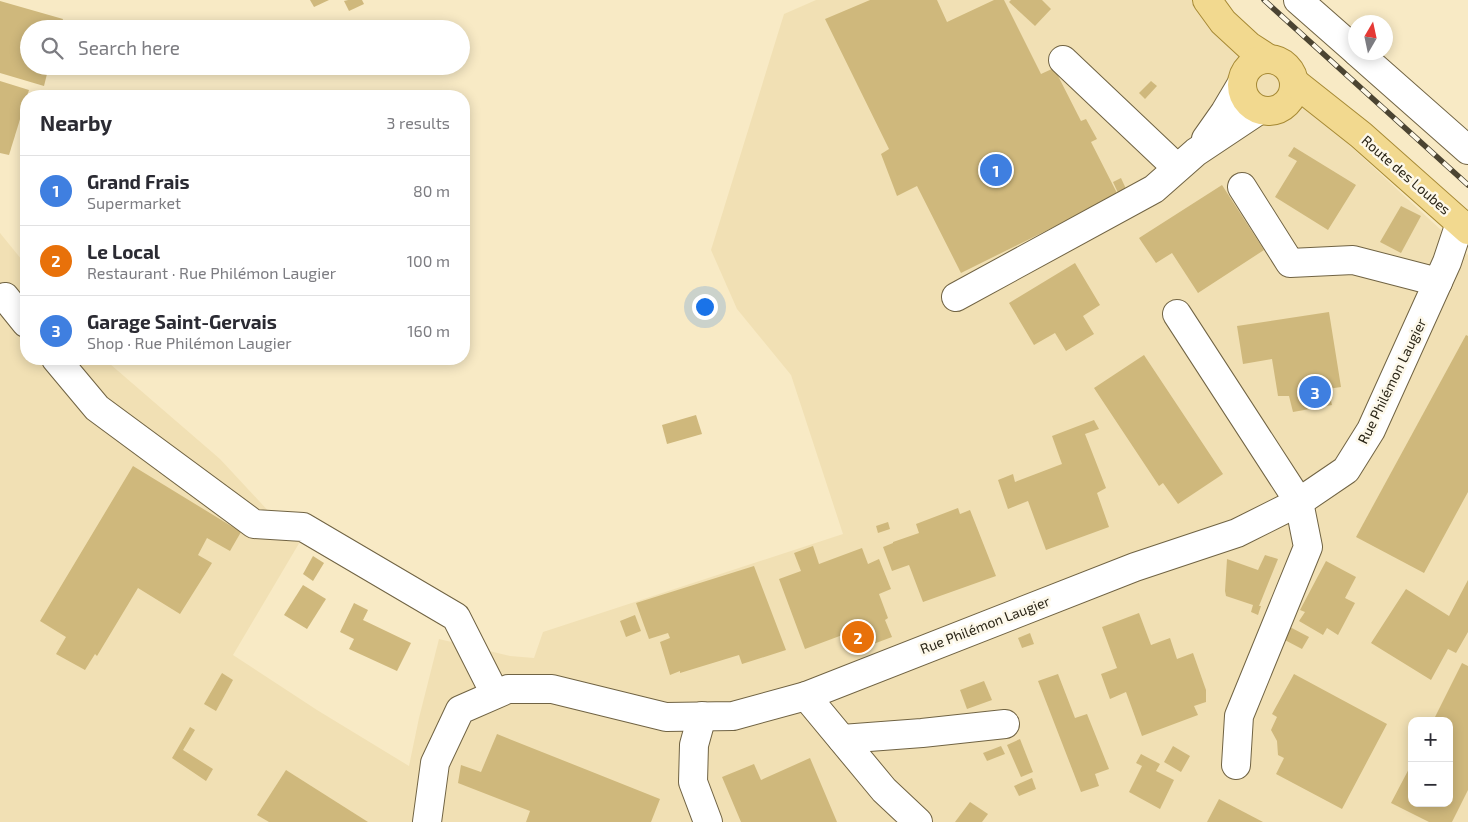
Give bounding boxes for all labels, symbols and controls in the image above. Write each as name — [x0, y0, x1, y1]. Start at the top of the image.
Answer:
north arrow — [1348, 15, 1393, 60]
search box — [20, 20, 470, 75]
icon: search — [38, 34, 66, 62]
text: Search here — [78, 36, 180, 59]
text: Nearby — [40, 110, 112, 135]
text: 3 results — [387, 113, 450, 132]
street label: Route des Loubes — [1358, 131, 1454, 218]
pin: 1 — [980, 151, 1012, 189]
text: Grand Frais — [87, 170, 190, 193]
text: 1 — [53, 181, 59, 200]
text: 80 m — [413, 181, 450, 200]
text: Supermarket — [87, 193, 181, 212]
text: Le Local — [87, 240, 160, 263]
text: 2 — [51, 251, 61, 270]
text: 100 m — [407, 251, 450, 270]
text: Restaurant · Rue Philémon Laugier — [87, 263, 336, 282]
your location — [692, 294, 718, 320]
text: Garage Saint-Gervais — [87, 310, 277, 333]
street label: Rue Philémon Laugier — [1354, 315, 1430, 446]
text: 3 — [51, 321, 61, 340]
text: 160 m — [407, 321, 450, 340]
text: Shop · Rue Philémon Laugier — [87, 333, 292, 352]
pin: 3 — [1299, 373, 1331, 411]
street label: Rue Philémon Laugier — [918, 592, 1052, 657]
pin: 2 — [842, 618, 874, 656]
map controls — [1408, 717, 1453, 807]
button: + — [1408, 717, 1453, 762]
button: − — [1408, 762, 1453, 807]

